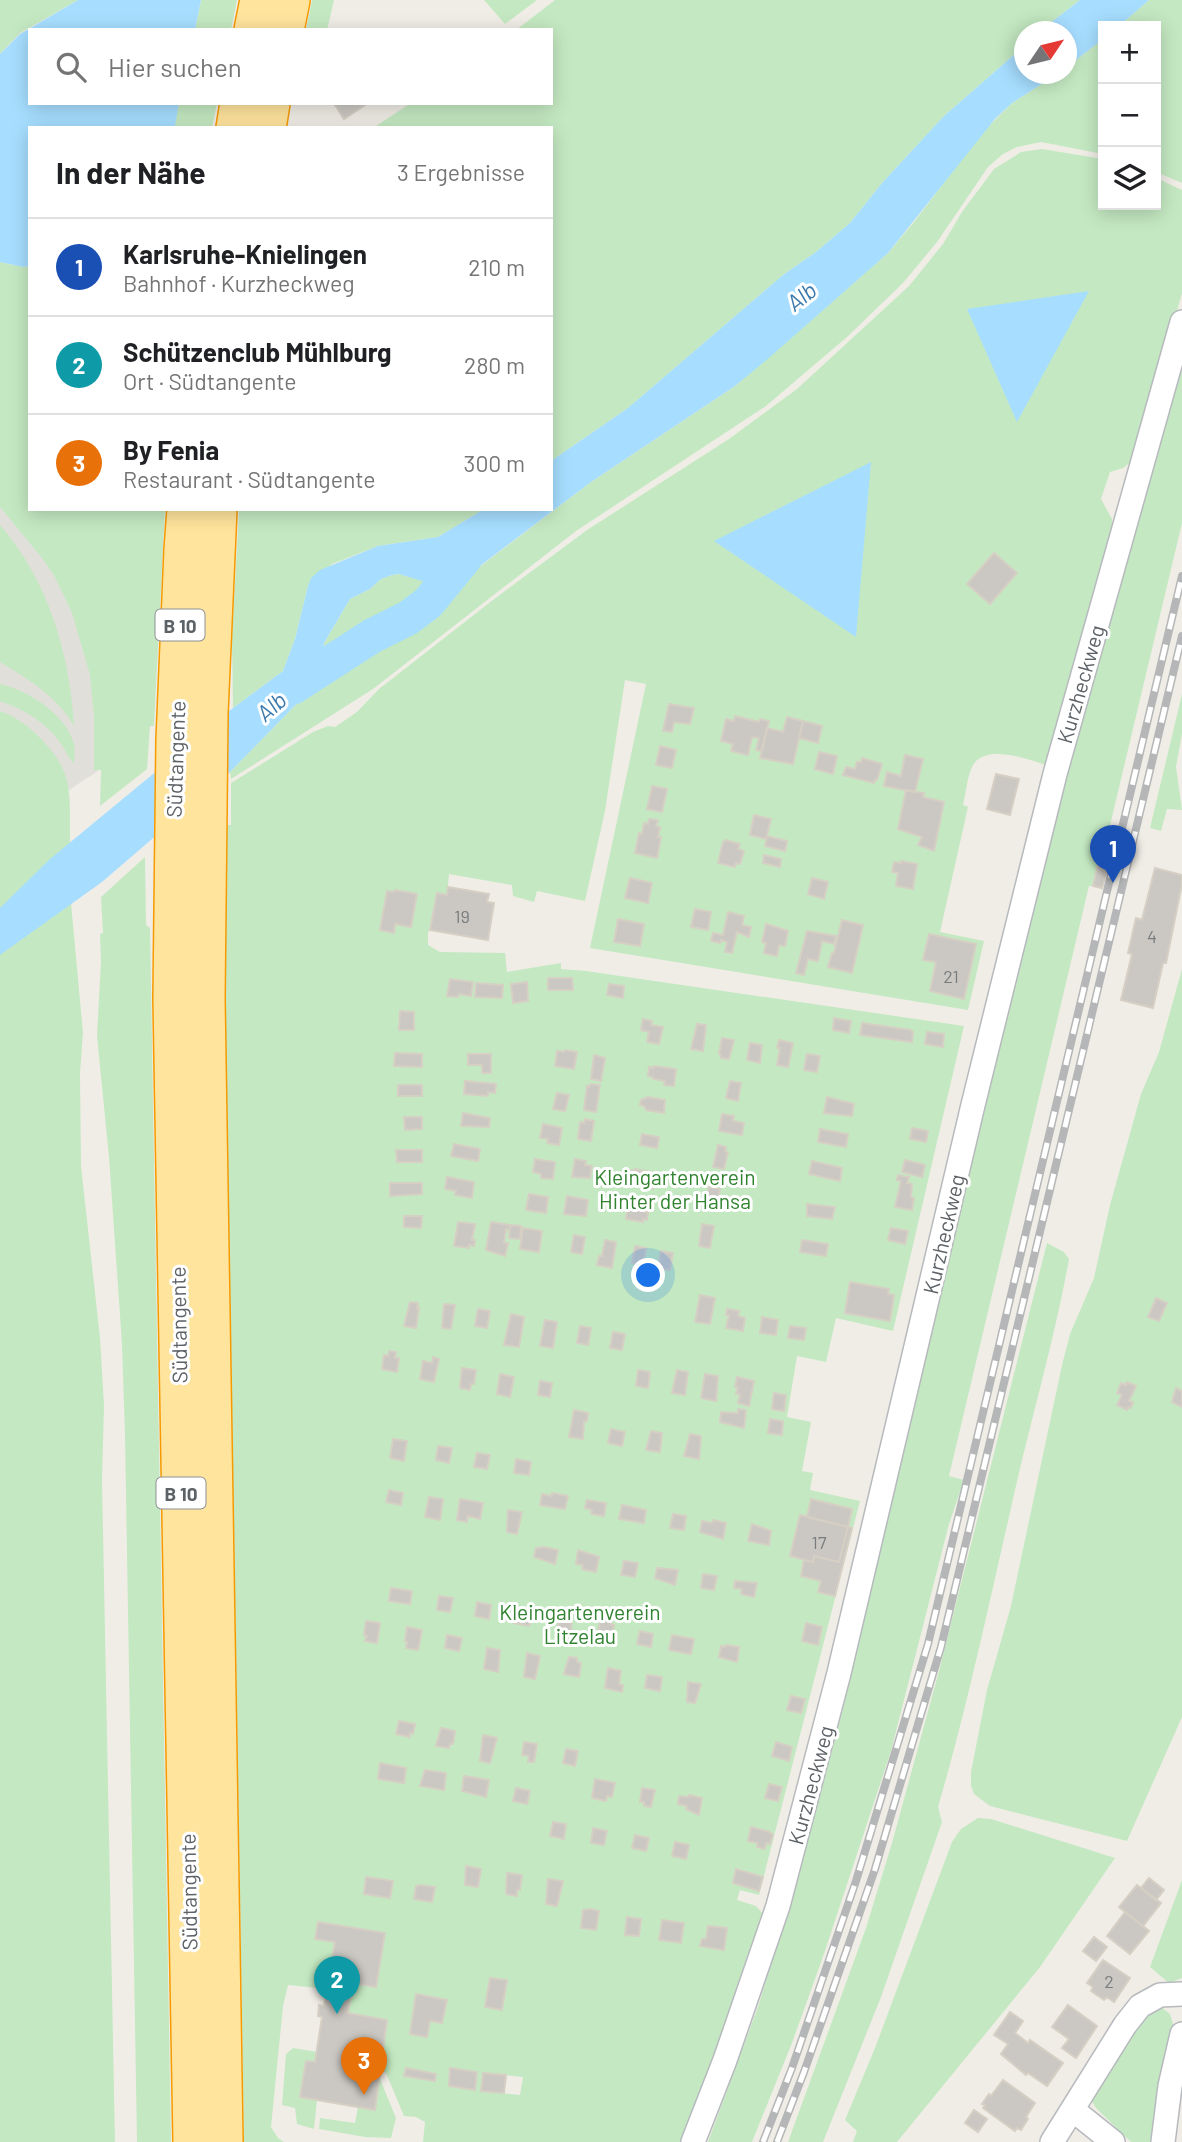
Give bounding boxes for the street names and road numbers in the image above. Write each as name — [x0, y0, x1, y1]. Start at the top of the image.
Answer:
road number: B 10 — [156, 610, 204, 640]
street label: Kurzheckweg — [1051, 622, 1109, 746]
street label: Südtangente — [160, 700, 190, 818]
street label: Kurzheckweg — [917, 1172, 969, 1296]
street label: Südtangente — [164, 1266, 192, 1384]
road number: B 10 — [156, 1478, 206, 1508]
street label: Kurzheckweg — [782, 1723, 838, 1847]
street label: Südtangente — [174, 1833, 202, 1951]

